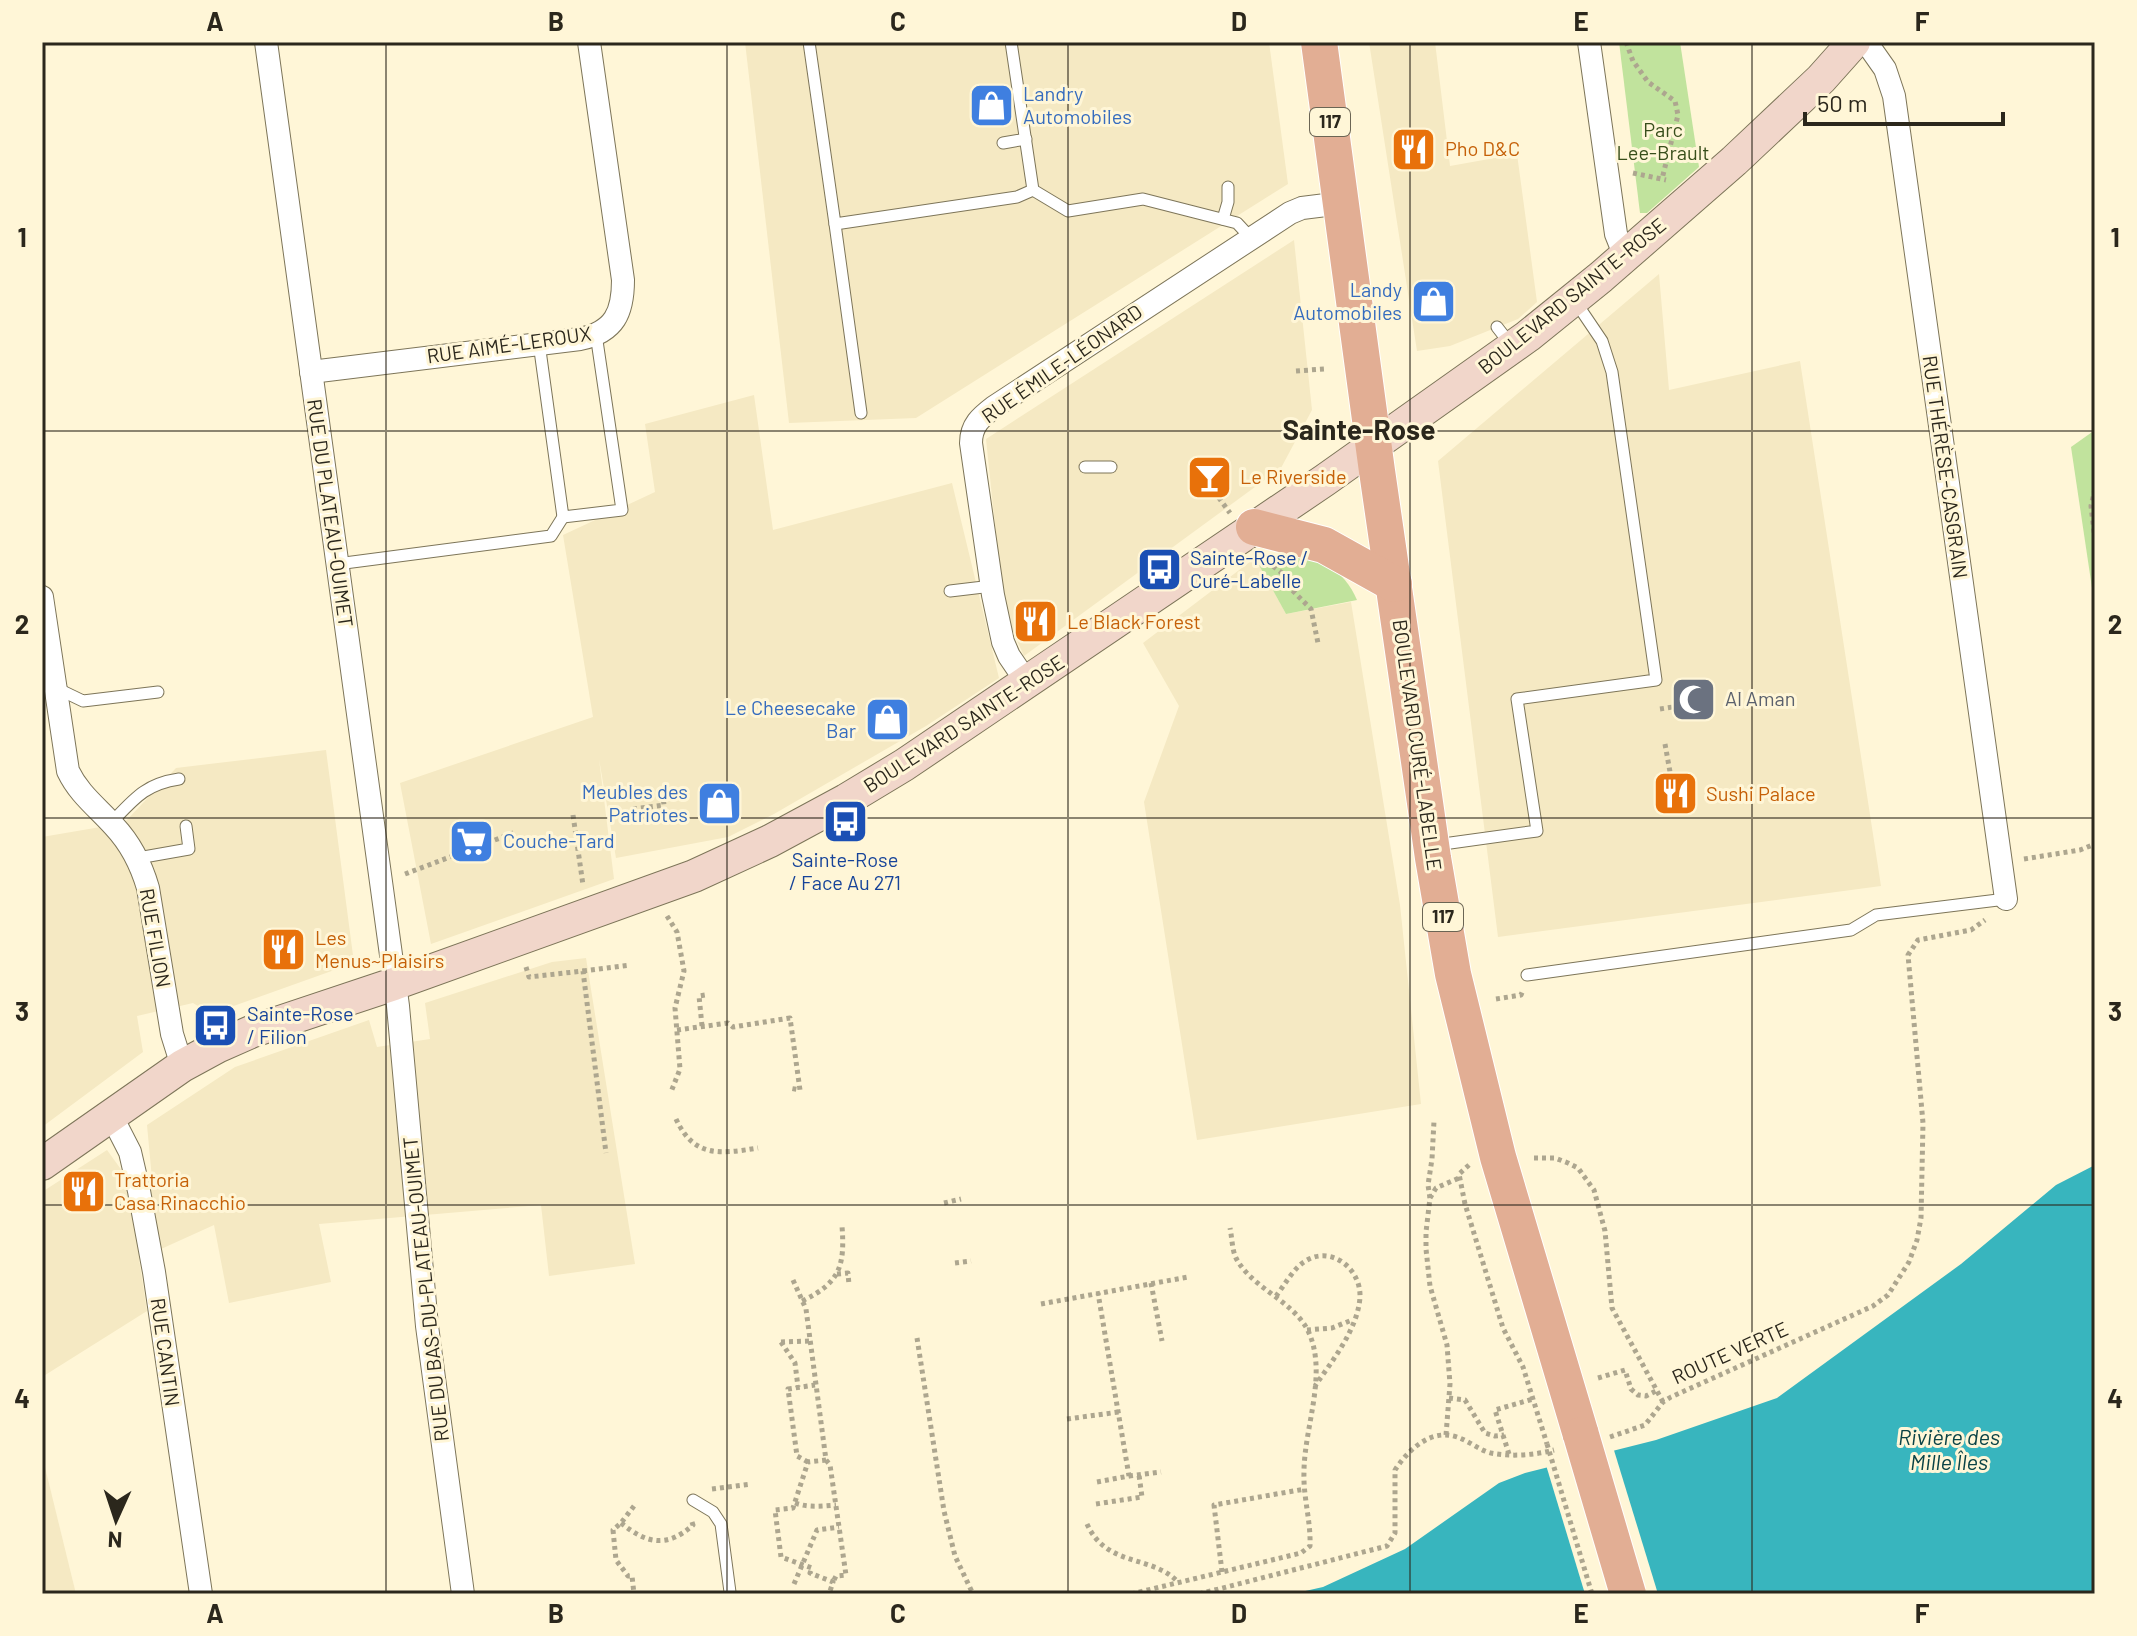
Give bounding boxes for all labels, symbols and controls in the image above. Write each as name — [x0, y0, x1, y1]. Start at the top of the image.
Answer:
text: A — [206, 5, 224, 36]
text: B — [548, 5, 564, 36]
text: C — [890, 5, 906, 36]
text: D — [1231, 5, 1247, 36]
text: E — [1573, 5, 1589, 36]
text: F — [1915, 5, 1930, 36]
scale bar — [1805, 76, 2003, 126]
shop icon: Landry Automobiles — [968, 81, 1016, 129]
place label: Landry Automobiles — [1023, 81, 1132, 128]
text: 50 m — [1817, 88, 1868, 117]
road number: 117 — [1310, 108, 1350, 136]
park label: Parc Lee-Brault — [1616, 117, 1710, 164]
restaurant icon: Pho D&C — [1390, 125, 1438, 173]
place label: Pho D&C — [1445, 136, 1520, 160]
street label: BOULEVARD SAINTE-ROSE — [1473, 212, 1670, 378]
text: 1 — [17, 221, 27, 252]
text: 1 — [2110, 221, 2120, 252]
place label: Landy Automobiles — [1293, 277, 1402, 324]
shop icon: Landy Automobiles — [1409, 277, 1457, 325]
street label: RUE ÉMILE-LÉONARD — [977, 299, 1146, 428]
street label: RUE AIMÉ-LEROUX — [425, 321, 593, 367]
street label: RUE THÉRÈSE-CASGRAIN — [1918, 354, 1974, 580]
street label: RUE DU PLATEAU-OUIMET — [303, 397, 359, 629]
district label: Sainte-Rose — [1283, 412, 1435, 446]
bar icon: Le Riverside — [1185, 453, 1233, 501]
place label: Le Riverside — [1240, 464, 1347, 488]
place label: Sainte-Rose / Curé-Labelle — [1190, 545, 1309, 592]
bus stop icon: Sainte-Rose / Curé-Labelle — [1135, 546, 1183, 594]
restaurant icon: Le Black Forest — [1012, 598, 1060, 646]
text: 2 — [15, 608, 29, 639]
text: 2 — [2108, 608, 2122, 639]
place label: Le Black Forest — [1067, 609, 1201, 633]
street label: BOULEVARD CURÉ-LABELLE — [1388, 618, 1448, 872]
street label: BOULEVARD SAINTE-ROSE — [859, 649, 1068, 797]
mosque icon: Al Aman — [1670, 675, 1718, 723]
place label: Al Aman — [1725, 686, 1795, 710]
place label: Le Cheesecake Bar — [725, 695, 856, 742]
shop icon: Le Cheesecake Bar — [863, 696, 911, 744]
restaurant icon: Sushi Palace — [1651, 770, 1699, 818]
place label: Meubles des Patriotes — [582, 779, 688, 826]
shop icon: Meubles des Patriotes — [695, 780, 743, 828]
place label: Sushi Palace — [1706, 781, 1816, 805]
bus stop icon: Sainte-Rose / Face Au 271 — [821, 797, 869, 845]
supermarket icon: Couche-Tard — [448, 817, 496, 865]
place label: Couche-Tard — [503, 828, 615, 852]
place label: Sainte-Rose / Face Au 271 — [789, 847, 901, 894]
street label: RUE FILION — [135, 886, 177, 989]
road number: 117 — [1423, 903, 1463, 931]
restaurant icon: Les Menus~Plaisirs — [260, 925, 308, 973]
place label: Les Menus~Plaisirs — [315, 925, 444, 972]
text: 3 — [15, 995, 29, 1026]
text: 3 — [2108, 995, 2122, 1026]
bus stop icon: Sainte-Rose / Filion — [192, 1001, 240, 1049]
place label: Sainte-Rose / Filion — [247, 1001, 354, 1048]
street label: RUE DU BAS-DU-PLATEAU-OUIMET — [397, 1135, 453, 1443]
place label: Trattoria Casa Rinacchio — [114, 1167, 246, 1214]
restaurant icon: Trattoria Casa Rinacchio — [59, 1168, 107, 1216]
street label: RUE CANTIN — [147, 1296, 185, 1408]
street label: ROUTE VERTE — [1668, 1316, 1791, 1388]
text: 4 — [14, 1382, 30, 1413]
text: 4 — [2107, 1382, 2123, 1413]
water label: Rivière des Mille Îles — [1898, 1423, 2000, 1474]
north arrow — [76, 1480, 156, 1560]
text: N — [107, 1528, 123, 1554]
text: A — [206, 1597, 224, 1628]
text: B — [548, 1597, 564, 1628]
text: C — [890, 1597, 906, 1628]
text: D — [1231, 1597, 1247, 1628]
text: E — [1573, 1597, 1589, 1628]
text: F — [1915, 1597, 1930, 1628]

